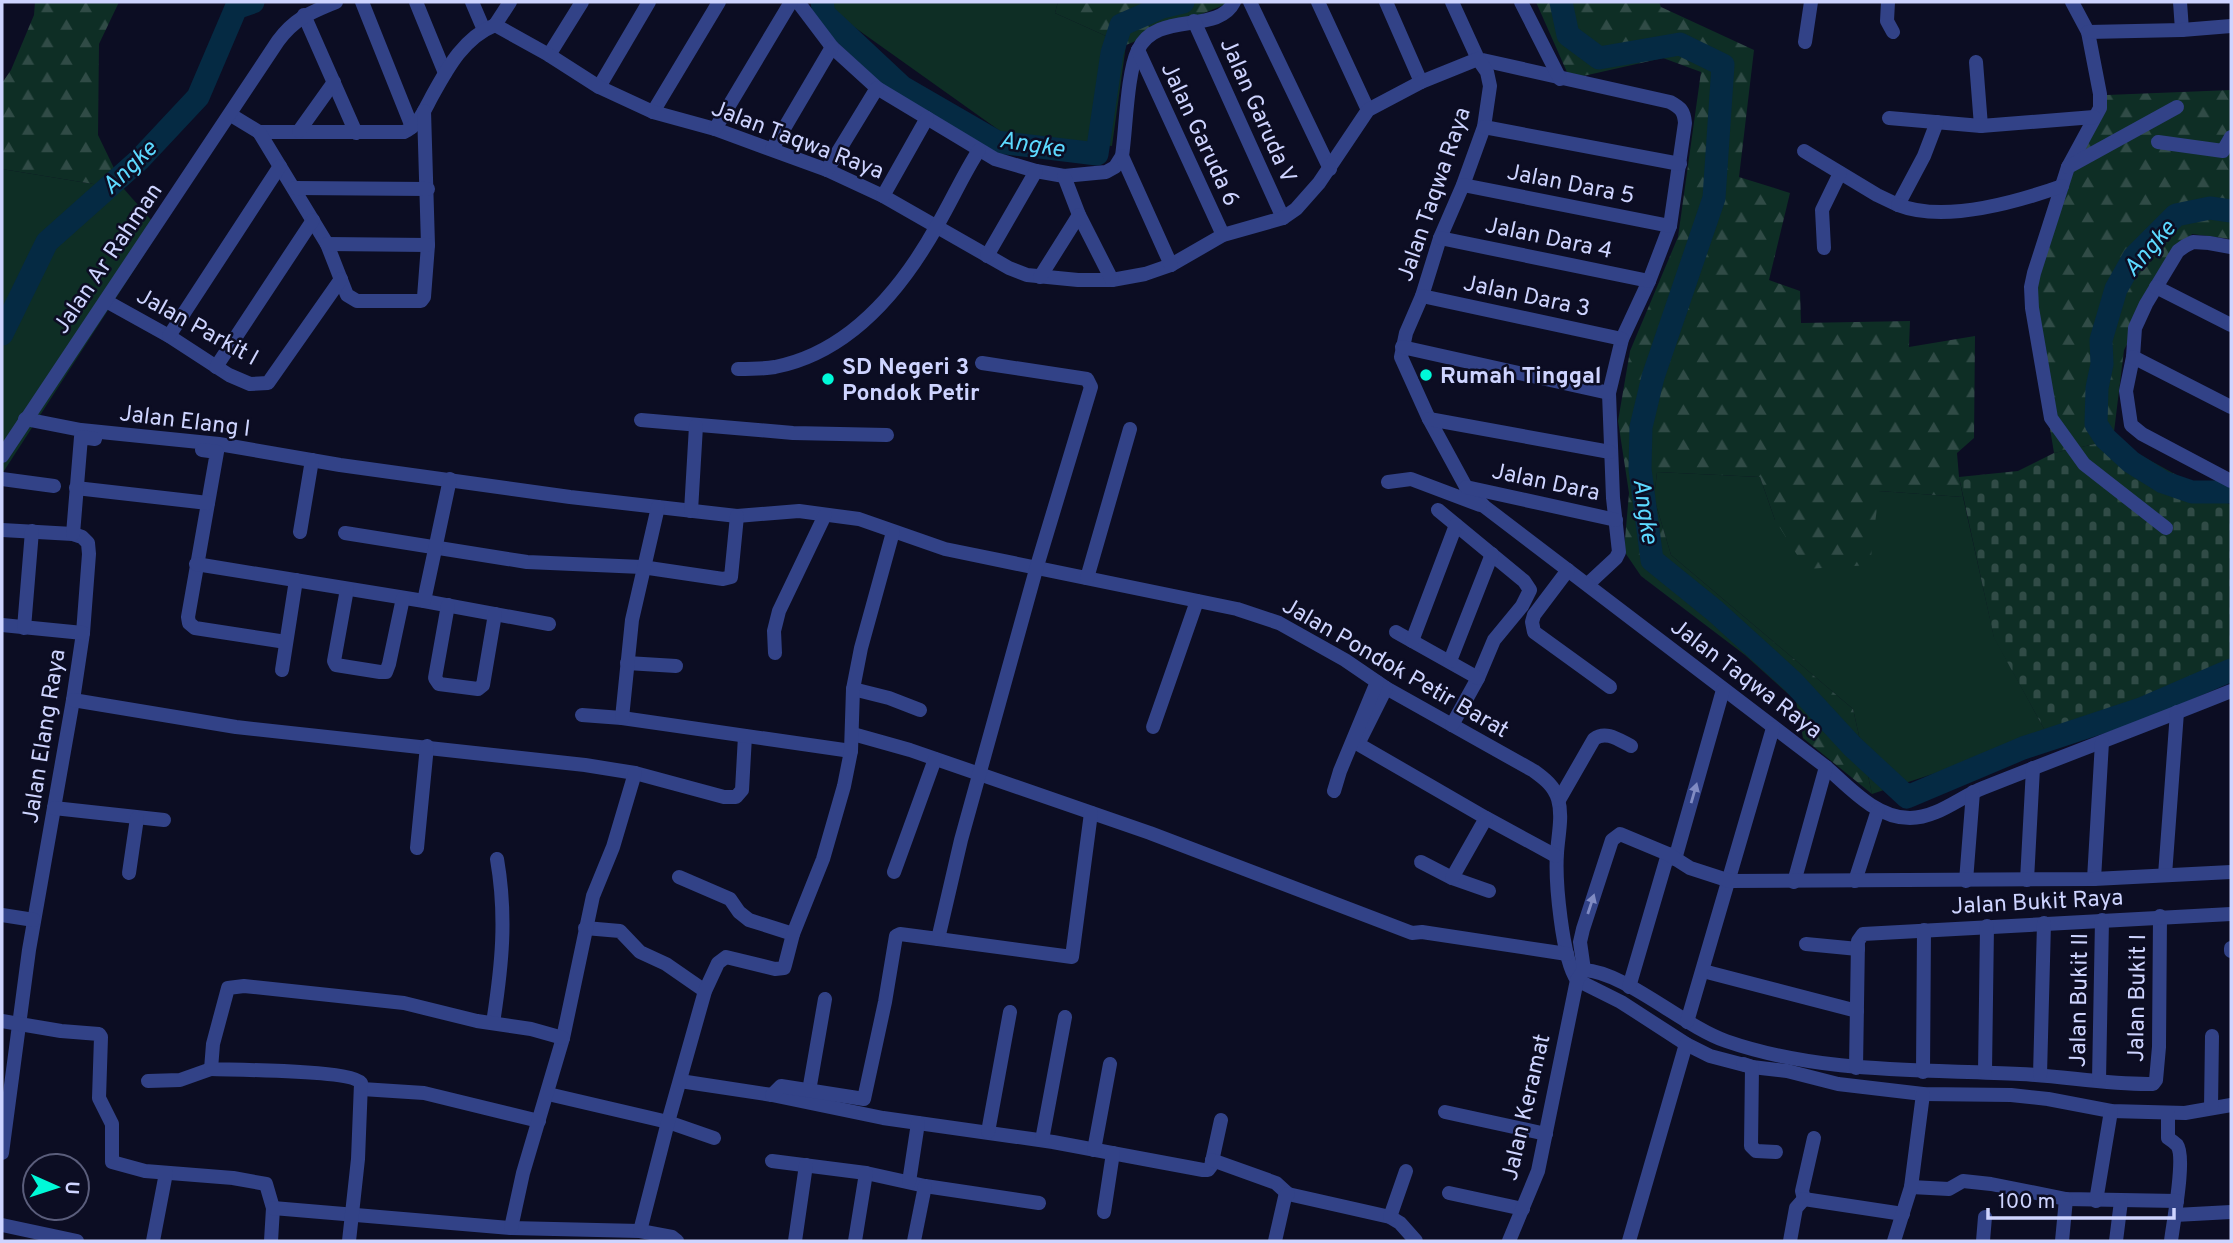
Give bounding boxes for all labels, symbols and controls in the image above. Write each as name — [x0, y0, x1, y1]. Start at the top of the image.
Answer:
street label: Jalan Garuda V — [1212, 34, 1302, 188]
street label: Jalan Garuda 6 — [1153, 59, 1245, 212]
street label: Jalan Taqwa Raya — [707, 95, 887, 188]
street label: Jalan Taqwa Raya — [1392, 104, 1479, 286]
water label: Angke — [997, 126, 1067, 166]
water label: Angke — [96, 134, 165, 202]
street label: Jalan Dara 5 — [1504, 159, 1637, 212]
street label: Jalan Ar Rahman — [48, 178, 170, 340]
street label: Jalan Dara 4 — [1482, 212, 1615, 267]
water label: Angke — [2118, 214, 2184, 284]
street label: Jalan Dara 3 — [1460, 270, 1593, 325]
street label: Jalan Parkit I — [131, 283, 263, 374]
place label: SD Negeri 3 Pondok Petir — [842, 354, 980, 409]
place label: Rumah Tinggal — [1440, 363, 1601, 392]
marker: Rumah Tinggal — [1418, 367, 1434, 383]
marker: SD Negeri 3 Pondok Petir — [820, 371, 836, 387]
street label: Jalan Elang I — [118, 400, 252, 445]
street label: Jalan Dara — [1489, 458, 1602, 509]
water label: Angke — [1625, 477, 1664, 546]
street label: Jalan Pondok Petir Barat — [1276, 592, 1513, 746]
street label: Jalan Taqwa Raya — [1664, 614, 1827, 746]
street label: Jalan Elang Raya — [17, 647, 74, 826]
one-way arrow — [1689, 782, 1699, 803]
street label: Jalan Bukit Raya — [1950, 885, 2124, 922]
one-way arrow — [1586, 893, 1597, 914]
street label: Jalan Bukit II — [2065, 933, 2096, 1068]
street label: Jalan Bukit I — [2123, 934, 2154, 1062]
street label: Jalan Keramat — [1496, 1031, 1558, 1184]
north arrow — [21, 1152, 91, 1222]
scale bar — [1988, 1176, 2174, 1220]
text: U — [59, 1180, 83, 1195]
text: 100 m — [1998, 1189, 2055, 1216]

